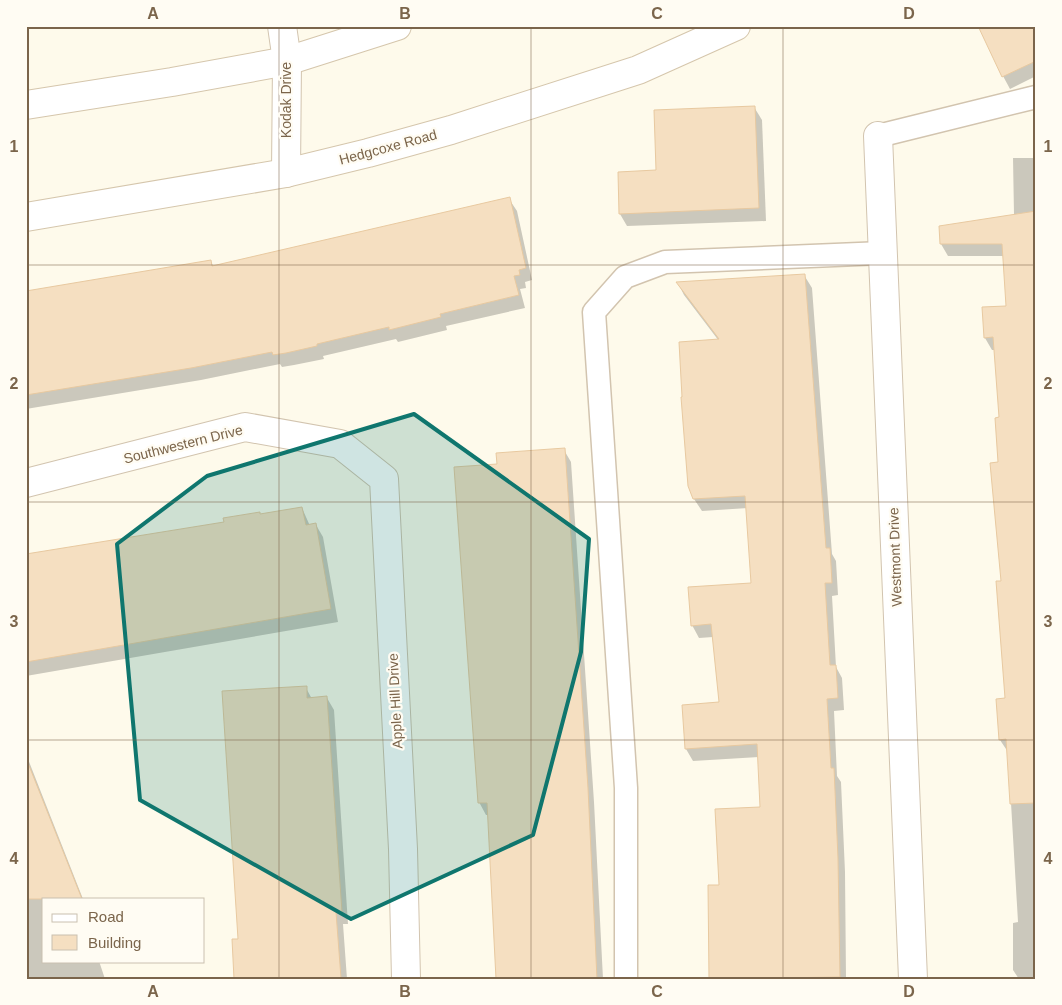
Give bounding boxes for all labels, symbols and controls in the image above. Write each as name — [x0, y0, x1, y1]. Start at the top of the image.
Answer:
text: A — [147, 5, 159, 22]
text: B — [399, 5, 411, 22]
text: C — [651, 5, 663, 22]
text: D — [903, 5, 915, 22]
street label: Kodak Drive — [278, 62, 294, 138]
street label: Hedgcoxe Road — [337, 126, 439, 168]
text: 1 — [10, 138, 19, 155]
text: 1 — [1044, 138, 1053, 155]
text: 2 — [10, 375, 19, 392]
text: 2 — [1044, 375, 1053, 392]
street label: Southwestern Drive — [122, 421, 244, 467]
street label: Westmont Drive — [885, 507, 905, 607]
text: 3 — [10, 613, 19, 630]
text: 3 — [1044, 613, 1053, 630]
street label: Apple Hill Drive — [384, 653, 405, 749]
text: 4 — [10, 850, 19, 867]
text: 4 — [1044, 850, 1053, 867]
legend — [42, 898, 205, 962]
text: Road — [88, 908, 124, 925]
text: Building — [88, 934, 141, 951]
text: A — [147, 983, 159, 1000]
text: B — [399, 983, 411, 1000]
text: C — [651, 983, 663, 1000]
text: D — [903, 983, 915, 1000]

